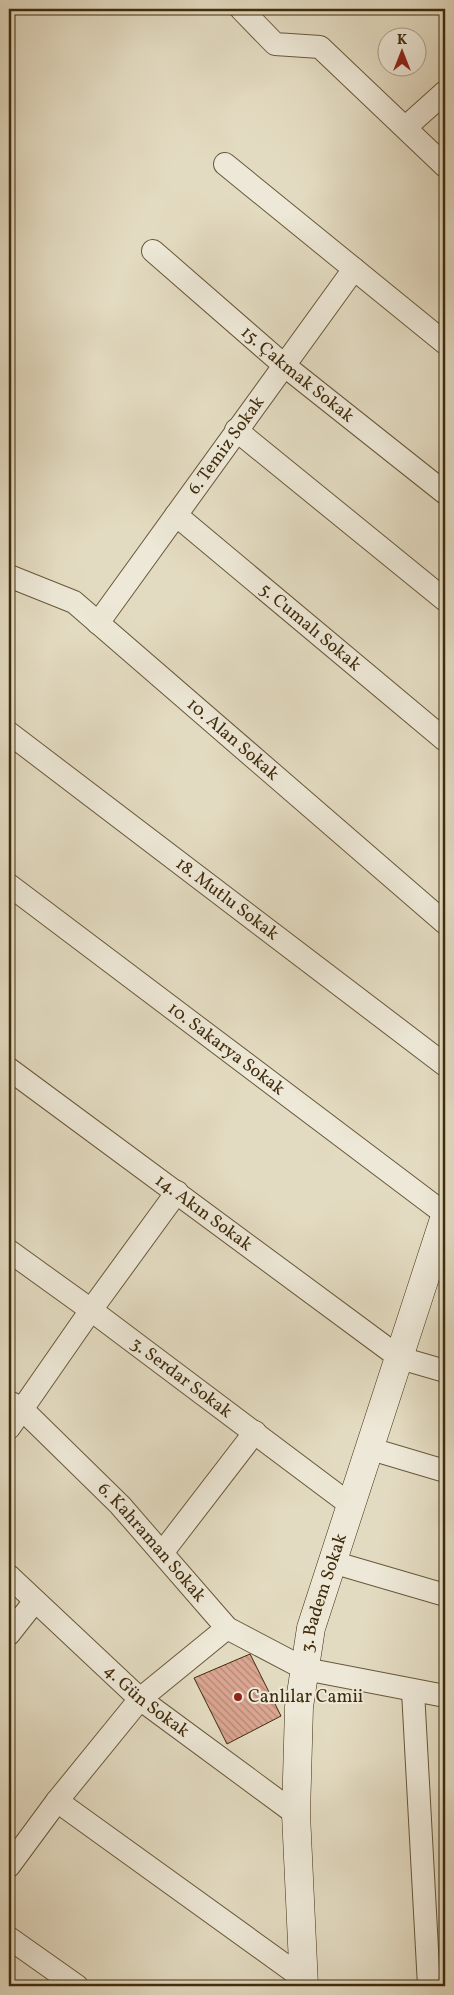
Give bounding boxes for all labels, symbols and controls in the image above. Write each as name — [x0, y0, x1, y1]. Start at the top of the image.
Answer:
north arrow — [376, 28, 426, 78]
text: K — [397, 31, 407, 50]
street label: 15. Çakmak Sokak — [235, 320, 360, 429]
street label: 6. Temiz Sokak — [182, 391, 271, 500]
street label: 5. Cumalı Sokak — [254, 577, 367, 677]
street label: 10. Alan Sokak — [181, 692, 285, 787]
street label: 18. Mutlu Sokak — [170, 851, 284, 947]
street label: 10. Sakarya Sokak — [162, 996, 290, 1101]
street label: 14. Akın Sokak — [150, 1168, 258, 1257]
street label: 3. Serdar Sokak — [125, 1331, 238, 1424]
street label: 6. Kahraman Sokak — [92, 1477, 212, 1608]
street label: 3. Badem Sokak — [295, 1530, 353, 1654]
street label: 4. Gün Sokak — [98, 1659, 195, 1744]
place label: Canlılar Camii — [248, 1685, 363, 1710]
marker: Canlılar Camii — [232, 1691, 244, 1703]

